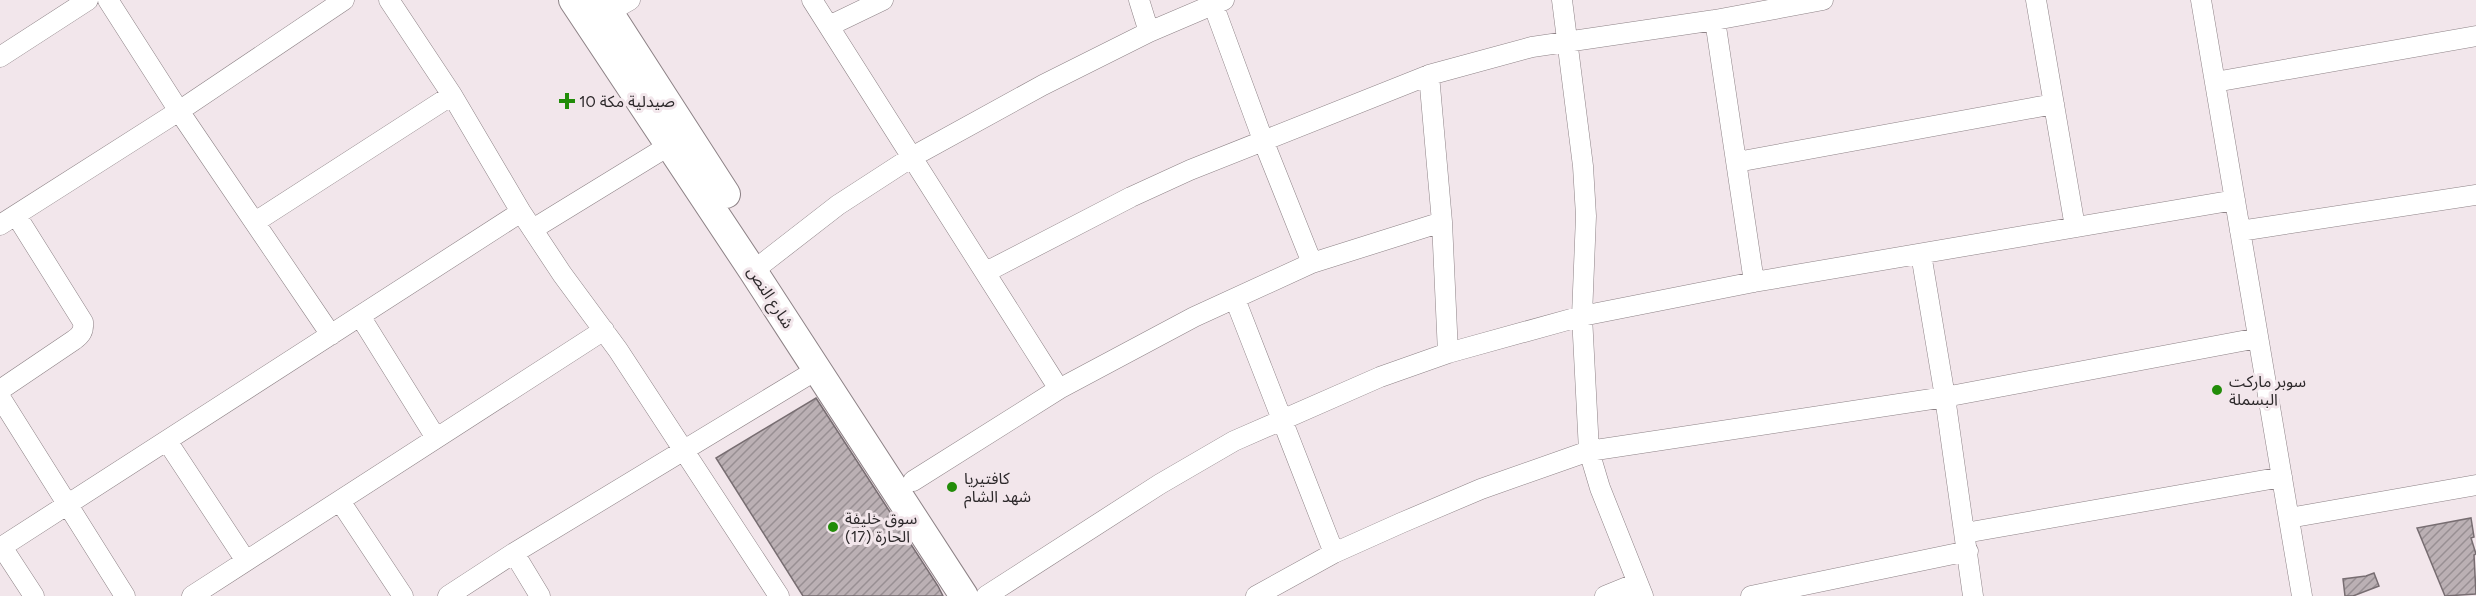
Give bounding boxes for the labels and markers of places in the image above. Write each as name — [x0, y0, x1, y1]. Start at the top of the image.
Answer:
place label: صيدلية مكة 10 — [579, 92, 675, 111]
marker: صيدلية مكة 10 — [560, 94, 574, 108]
place label: سوبر ماركت البسملة — [2229, 372, 2306, 409]
marker: سوبر ماركت البسملة — [2210, 383, 2224, 397]
place label: كافتيريا شهد الشام — [964, 469, 1031, 509]
marker: كافتيريا شهد الشام — [945, 480, 959, 494]
place label: سوق خليفة الحارة (17) — [845, 509, 917, 546]
marker: سوق خليفة الحارة (17) — [826, 520, 840, 534]

